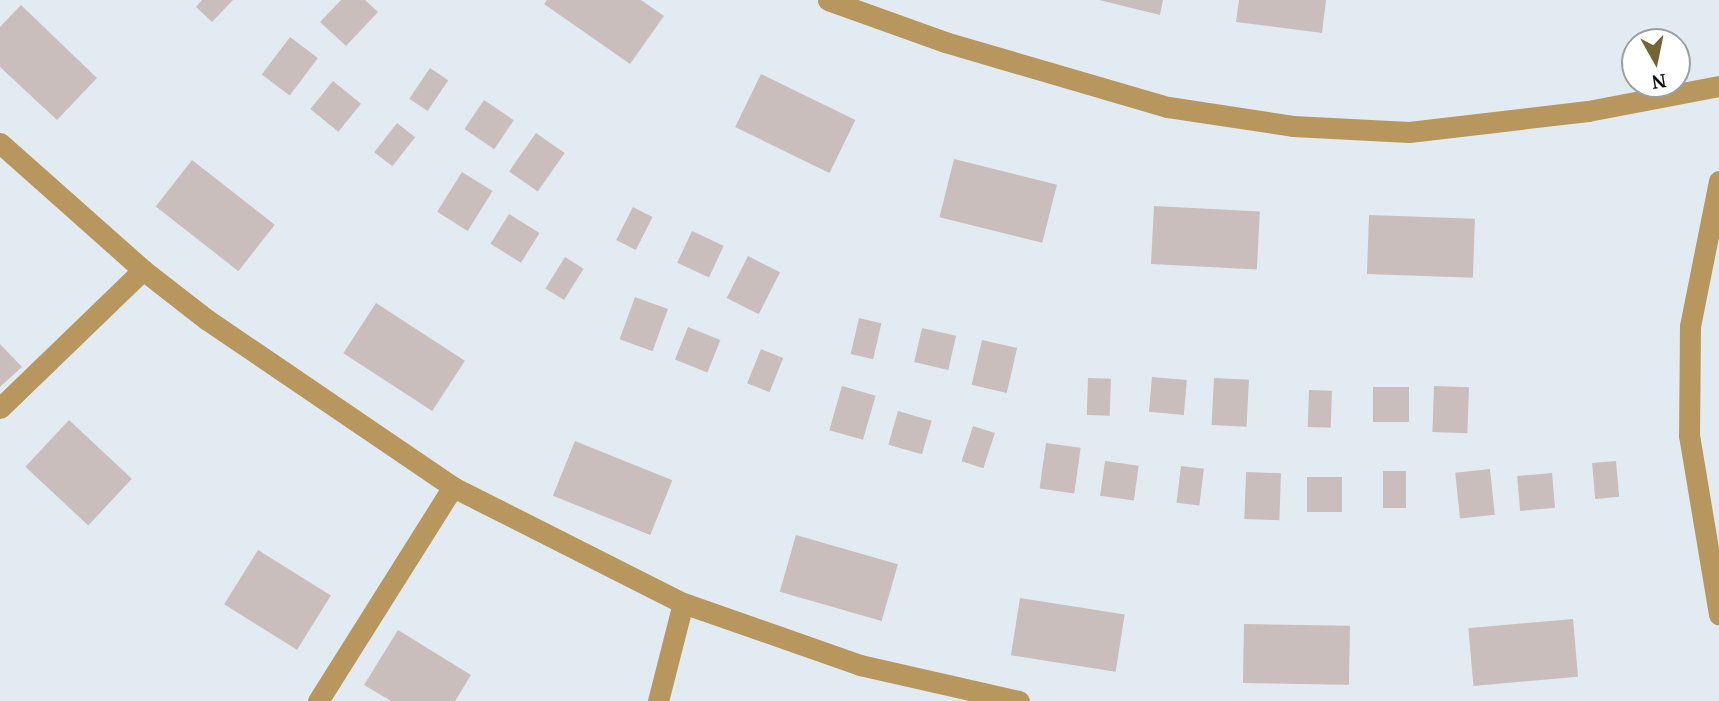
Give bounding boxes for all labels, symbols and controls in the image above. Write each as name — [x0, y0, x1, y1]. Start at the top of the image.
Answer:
north arrow — [1621, 28, 1691, 98]
text: N — [1650, 69, 1668, 96]

